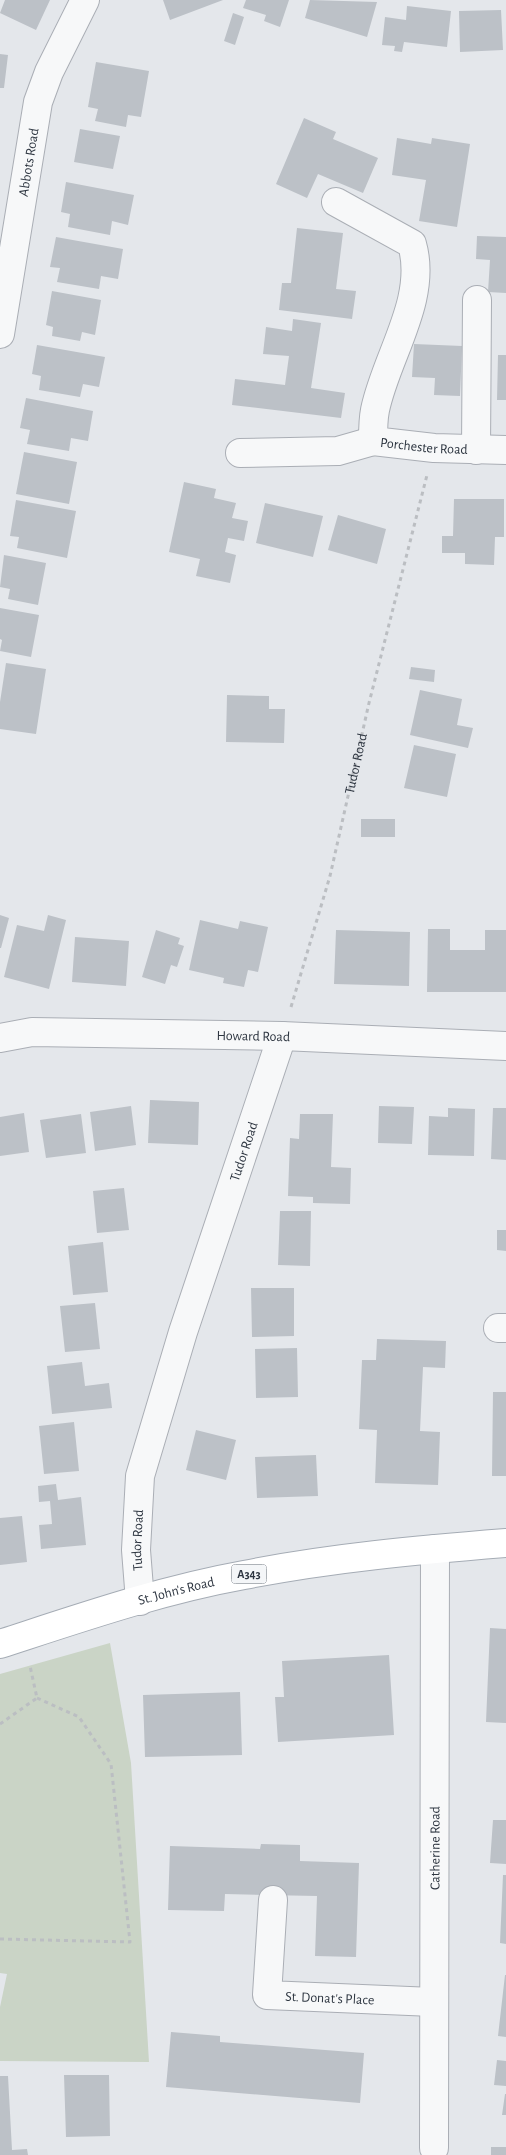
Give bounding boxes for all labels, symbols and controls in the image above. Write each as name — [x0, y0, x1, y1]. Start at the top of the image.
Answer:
street label: Abbots Road — [17, 127, 42, 198]
street label: Porchester Road — [379, 436, 468, 457]
street label: Tudor Road — [343, 732, 370, 795]
street label: Howard Road — [217, 1029, 290, 1044]
street label: Tudor Road — [228, 1120, 261, 1183]
street label: Tudor Road — [130, 1509, 146, 1571]
road number: A343 — [232, 1565, 266, 1584]
street label: St. John's Road — [136, 1575, 216, 1608]
street label: Catherine Road — [428, 1806, 443, 1890]
street label: St. Donat's Place — [285, 1990, 375, 2008]

